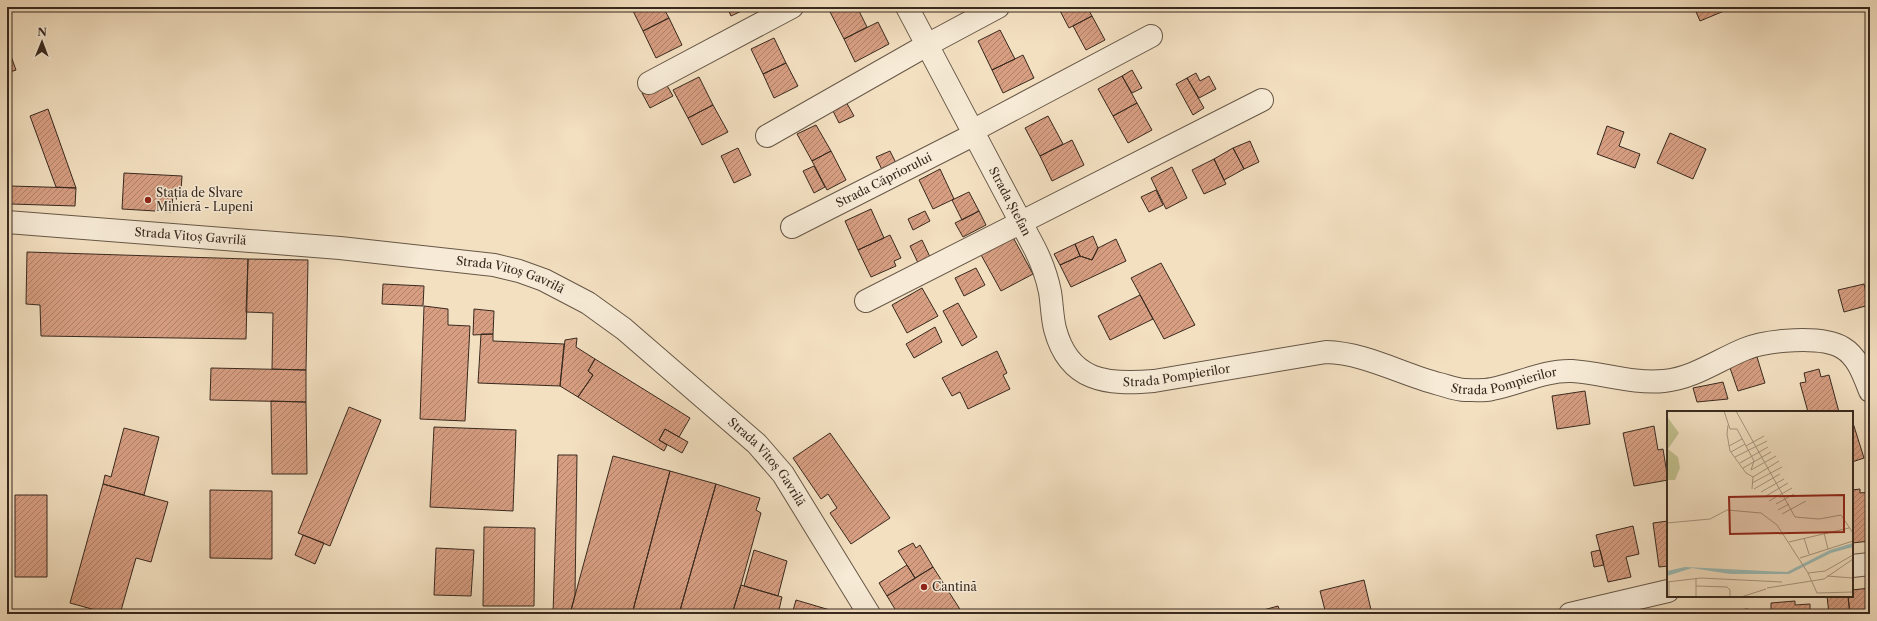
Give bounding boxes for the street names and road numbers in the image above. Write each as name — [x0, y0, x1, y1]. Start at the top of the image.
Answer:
street label: Strada Căpriorului — [833, 149, 934, 211]
street label: Strada Ștefan — [986, 164, 1035, 239]
street label: Strada Vitoș Gavrilă — [134, 224, 248, 248]
street label: Strada Vitoș Gavrilă — [455, 253, 568, 297]
street label: Strada Pompierilor — [1123, 360, 1231, 389]
street label: Strada Pompierilor — [1449, 364, 1558, 397]
street label: Strada Vitoș Gavrilă — [725, 414, 809, 509]

